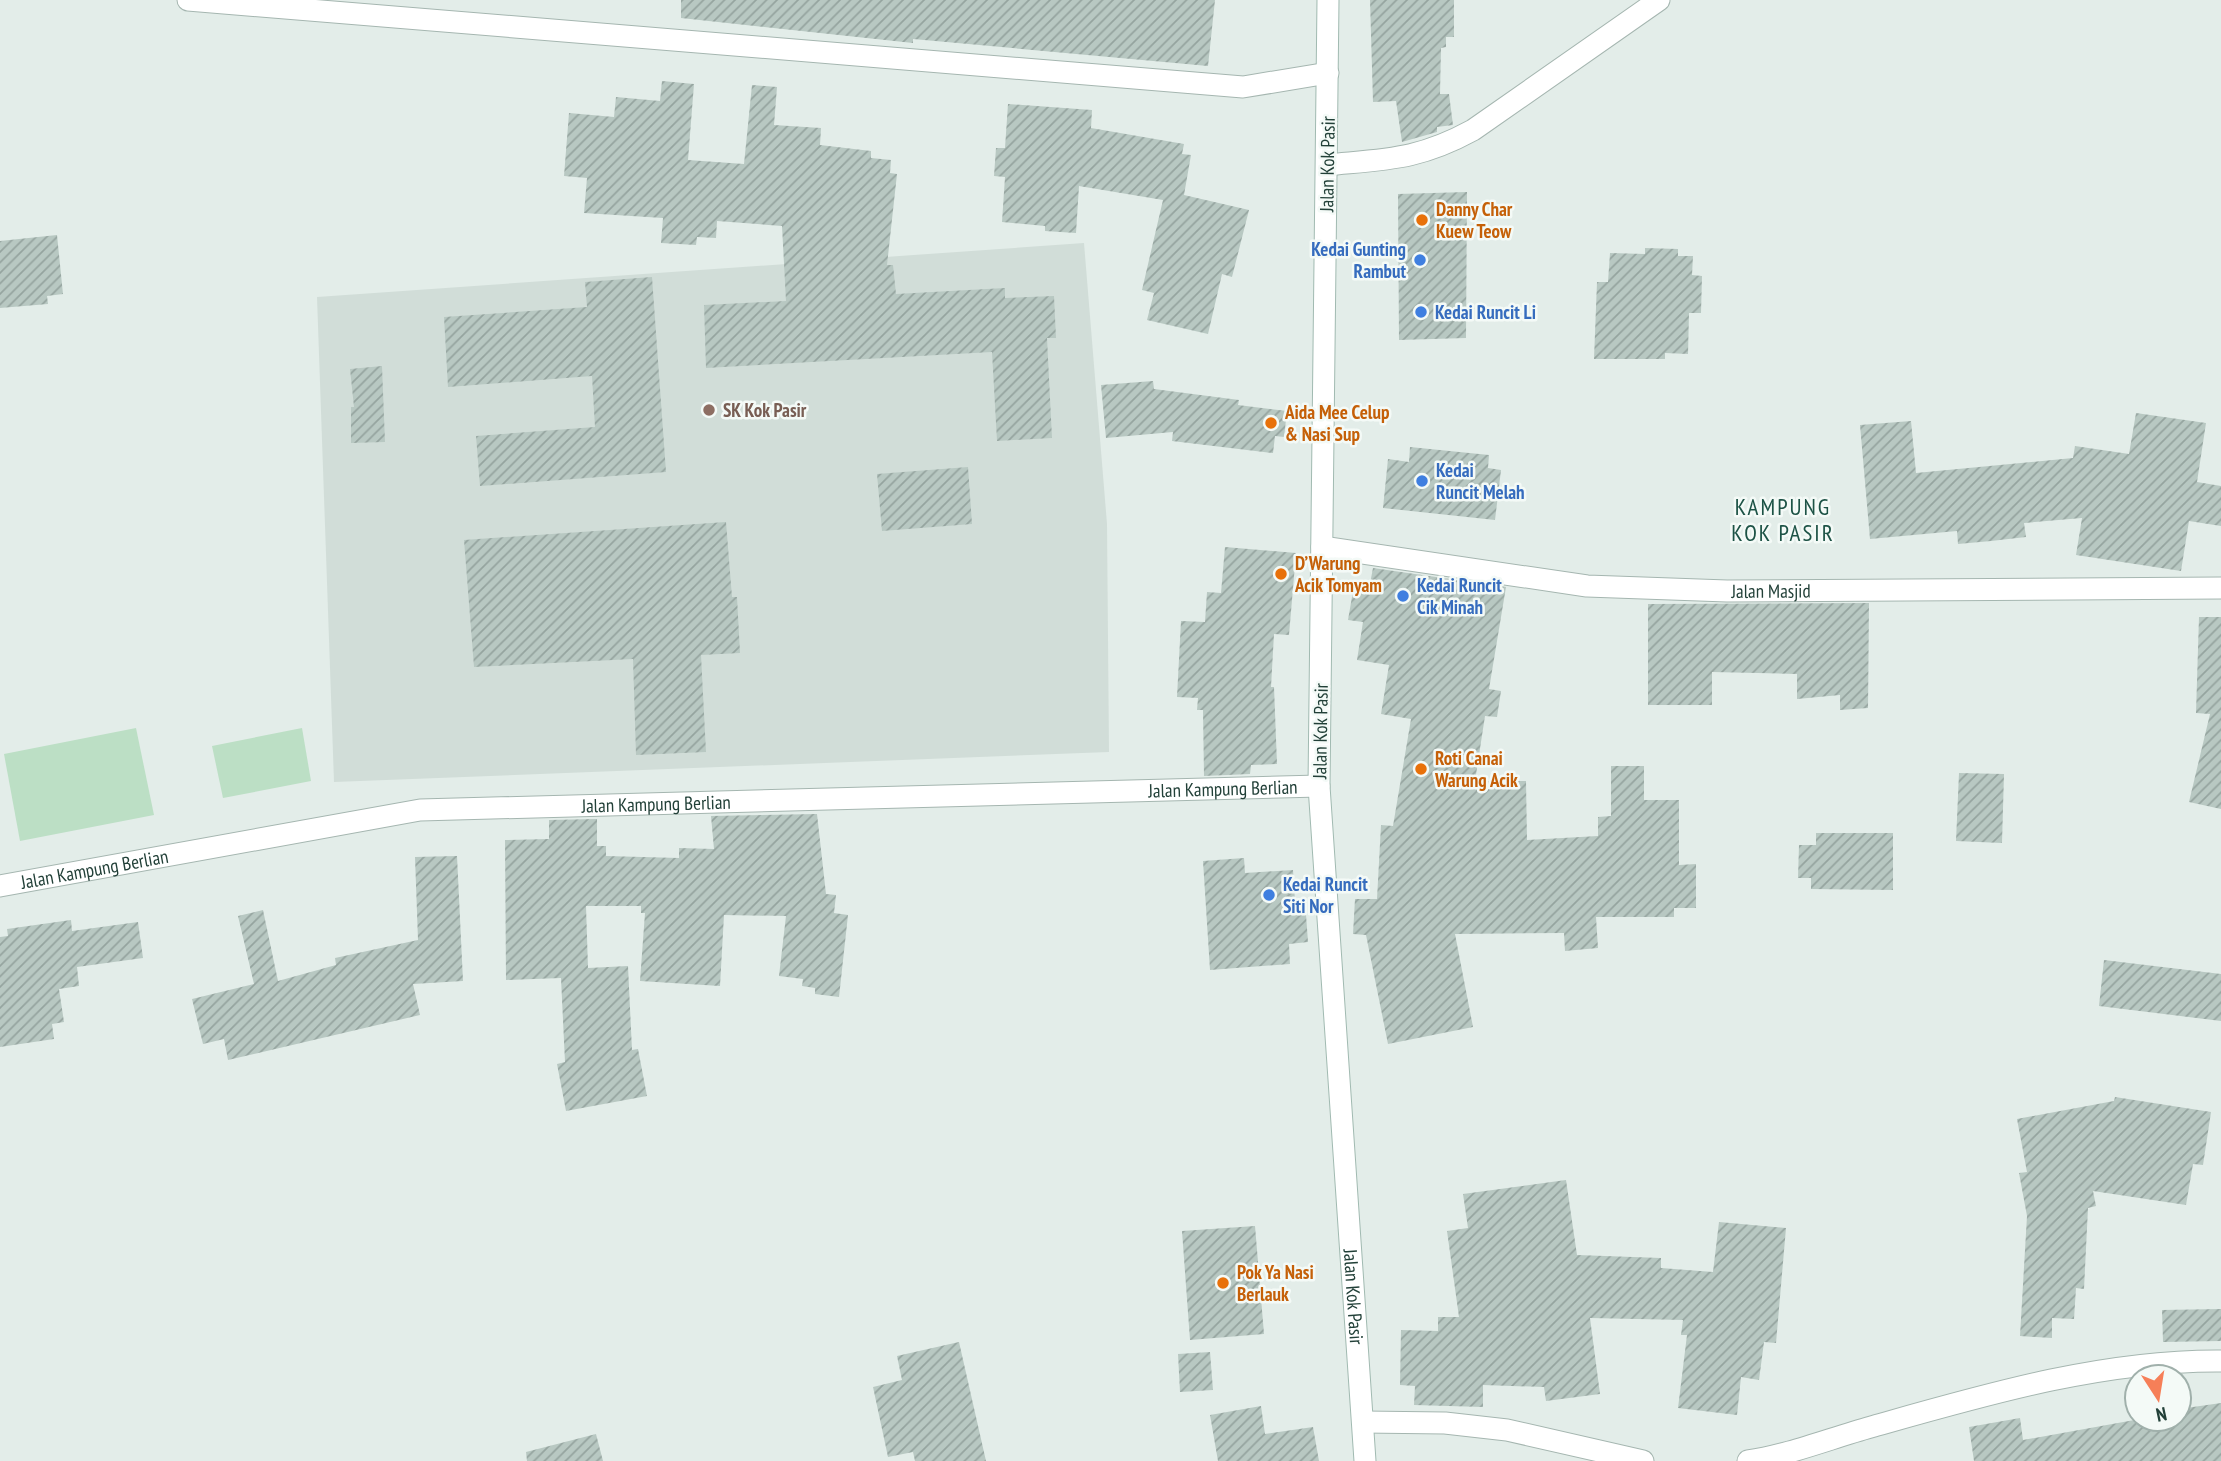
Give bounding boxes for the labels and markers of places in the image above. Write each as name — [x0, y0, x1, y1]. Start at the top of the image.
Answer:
place label: Danny Char Kuew Teow — [1436, 197, 1513, 243]
marker: Danny Char Kuew Teow — [1414, 212, 1430, 228]
place label: Kedai Gunting Rambut — [1311, 237, 1406, 283]
marker: Kedai Gunting Rambut — [1412, 252, 1428, 268]
place label: Kedai Runcit Li — [1435, 300, 1536, 324]
marker: Kedai Runcit Li — [1413, 304, 1429, 320]
place label: SK Kok Pasir — [723, 398, 807, 422]
place label: Aida Mee Celup & Nasi Sup — [1284, 400, 1390, 446]
marker: SK Kok Pasir — [701, 402, 717, 418]
marker: Aida Mee Celup & Nasi Sup — [1263, 415, 1279, 431]
place label: Kedai Runcit Melah — [1436, 458, 1525, 504]
marker: Kedai Runcit Melah — [1414, 473, 1430, 489]
place label: D’Warung Acik Tomyam — [1294, 551, 1382, 597]
marker: D’Warung Acik Tomyam — [1273, 566, 1289, 582]
place label: Kedai Runcit Cik Minah — [1417, 573, 1502, 619]
marker: Kedai Runcit Cik Minah — [1395, 588, 1411, 604]
place label: Roti Canai Warung Acik — [1434, 746, 1518, 792]
marker: Roti Canai Warung Acik — [1413, 761, 1429, 777]
place label: Kedai Runcit Siti Nor — [1283, 872, 1368, 918]
marker: Kedai Runcit Siti Nor — [1261, 887, 1277, 903]
place label: Pok Ya Nasi Berlauk — [1237, 1260, 1314, 1306]
marker: Pok Ya Nasi Berlauk — [1215, 1275, 1231, 1291]

